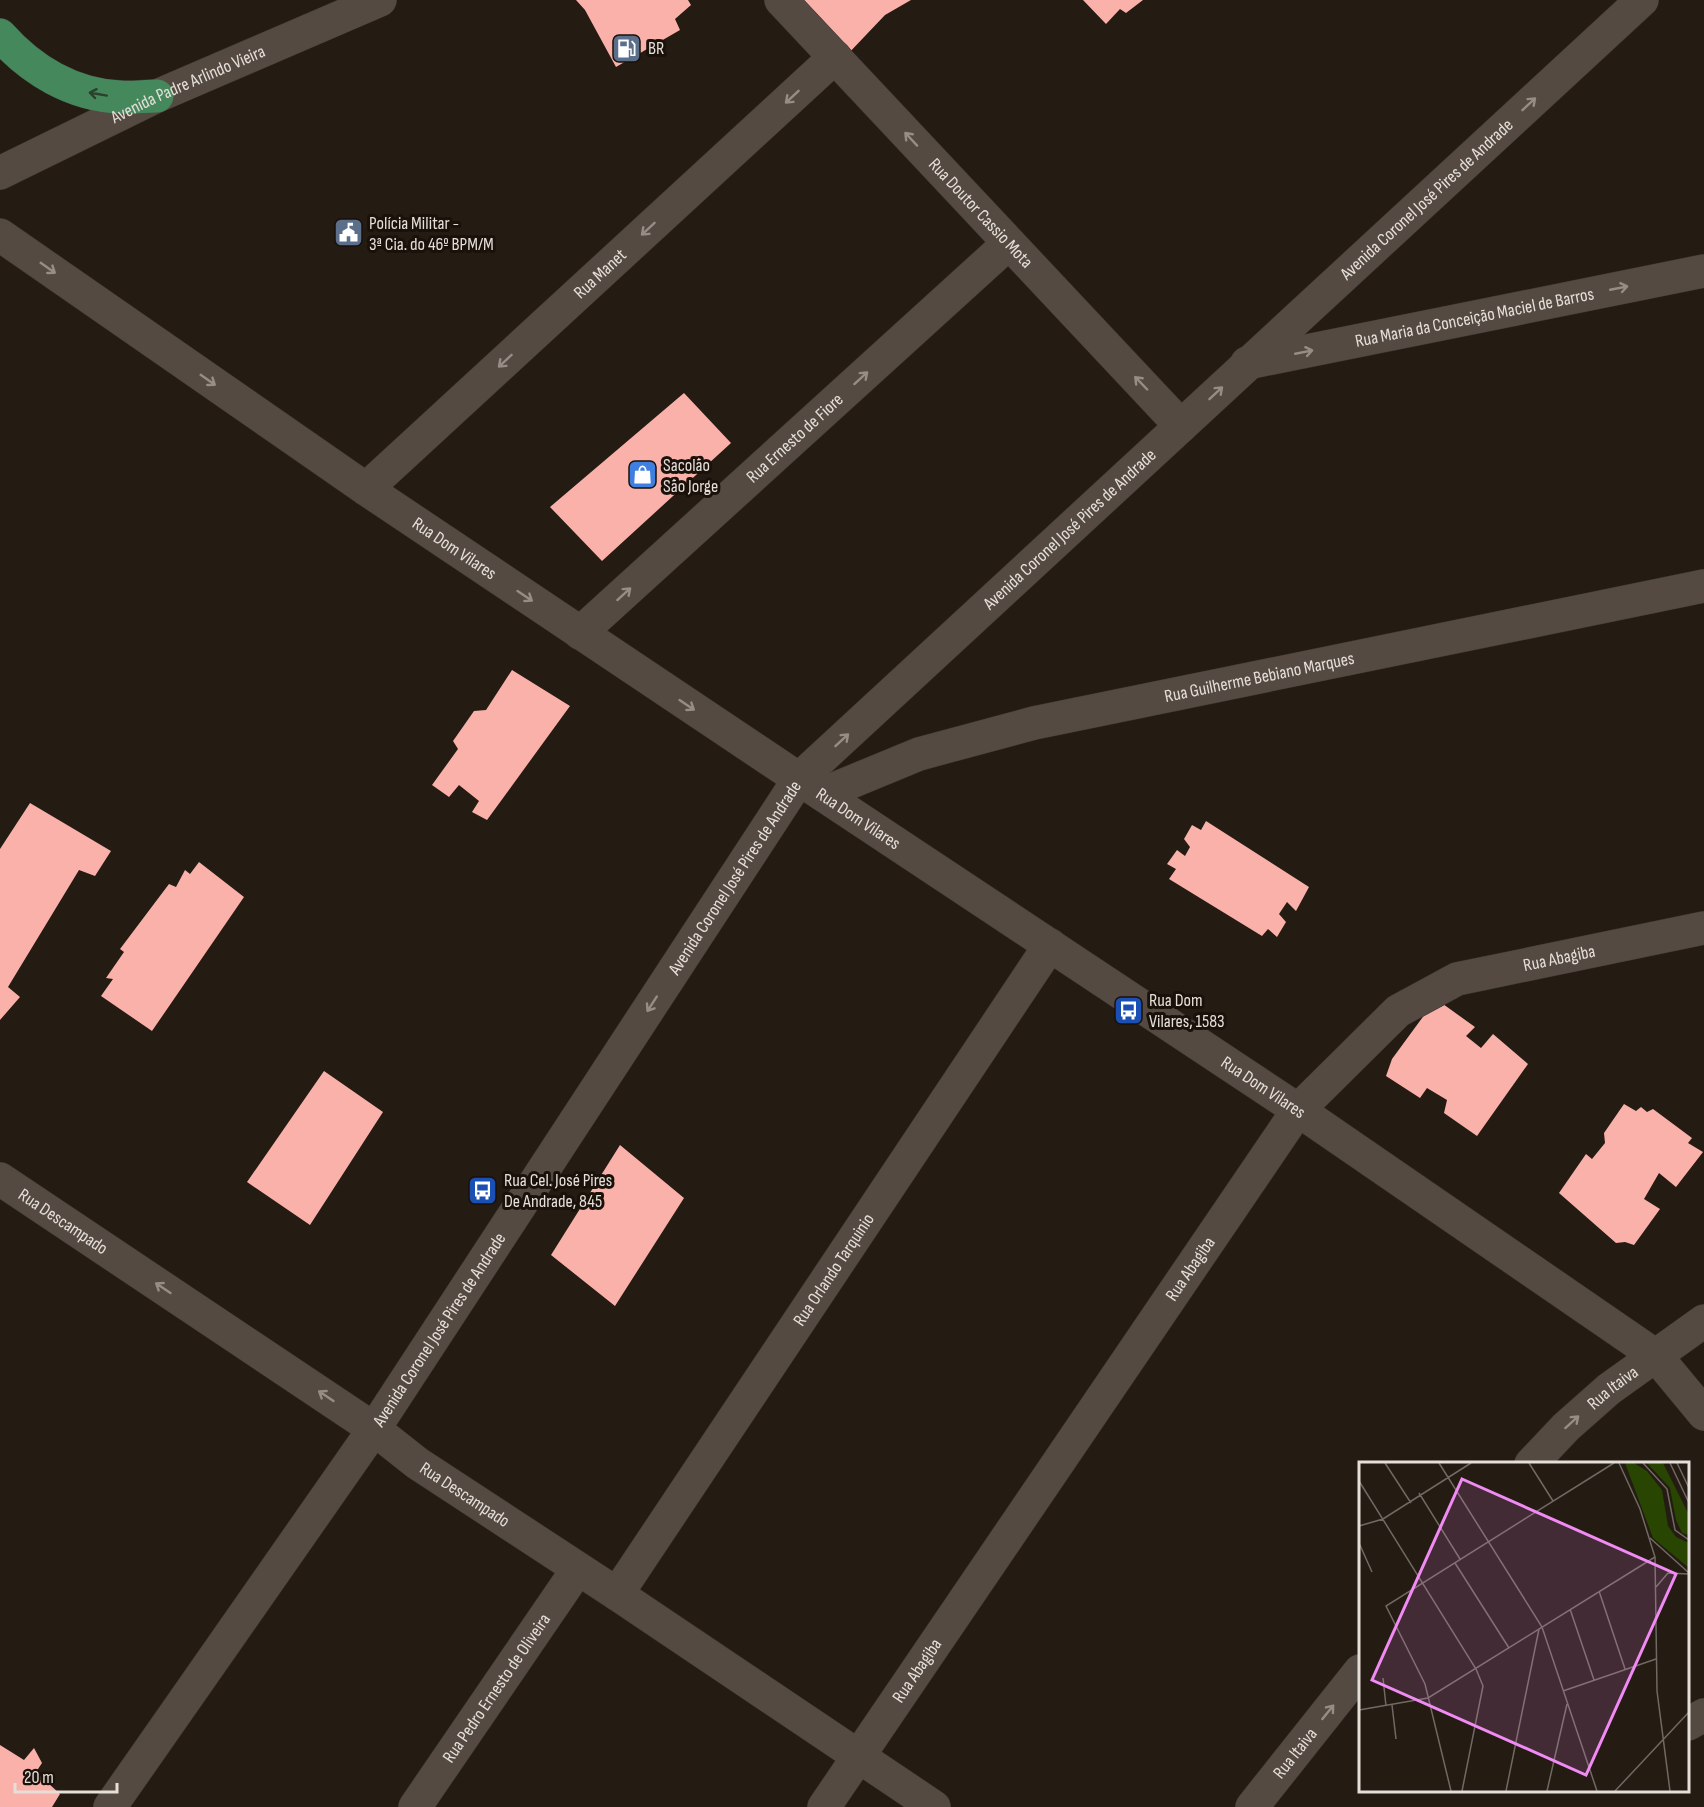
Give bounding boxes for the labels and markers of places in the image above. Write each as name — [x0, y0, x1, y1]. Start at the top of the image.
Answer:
fuel station icon: BR — [611, 32, 643, 64]
place label: BR — [648, 38, 664, 59]
place label: Polícia Militar - 3ª Cia. do 46º BPM/M — [369, 213, 494, 255]
public building icon: Polícia Militar - 3ª Cia. do 46º BPM/M — [332, 217, 364, 249]
place label: Sacolão São Jorge — [663, 455, 718, 497]
shop icon: Sacolão São Jorge — [626, 459, 658, 491]
place label: Rua Dom Vilares, 1583 — [1149, 990, 1225, 1032]
bus stop icon: Rua Dom Vilares, 1583 — [1112, 994, 1144, 1026]
place label: Rua Cel. José Pires De Andrade, 845 — [504, 1170, 612, 1212]
bus stop icon: Rua Cel. José Pires De Andrade, 845 — [467, 1174, 499, 1206]

